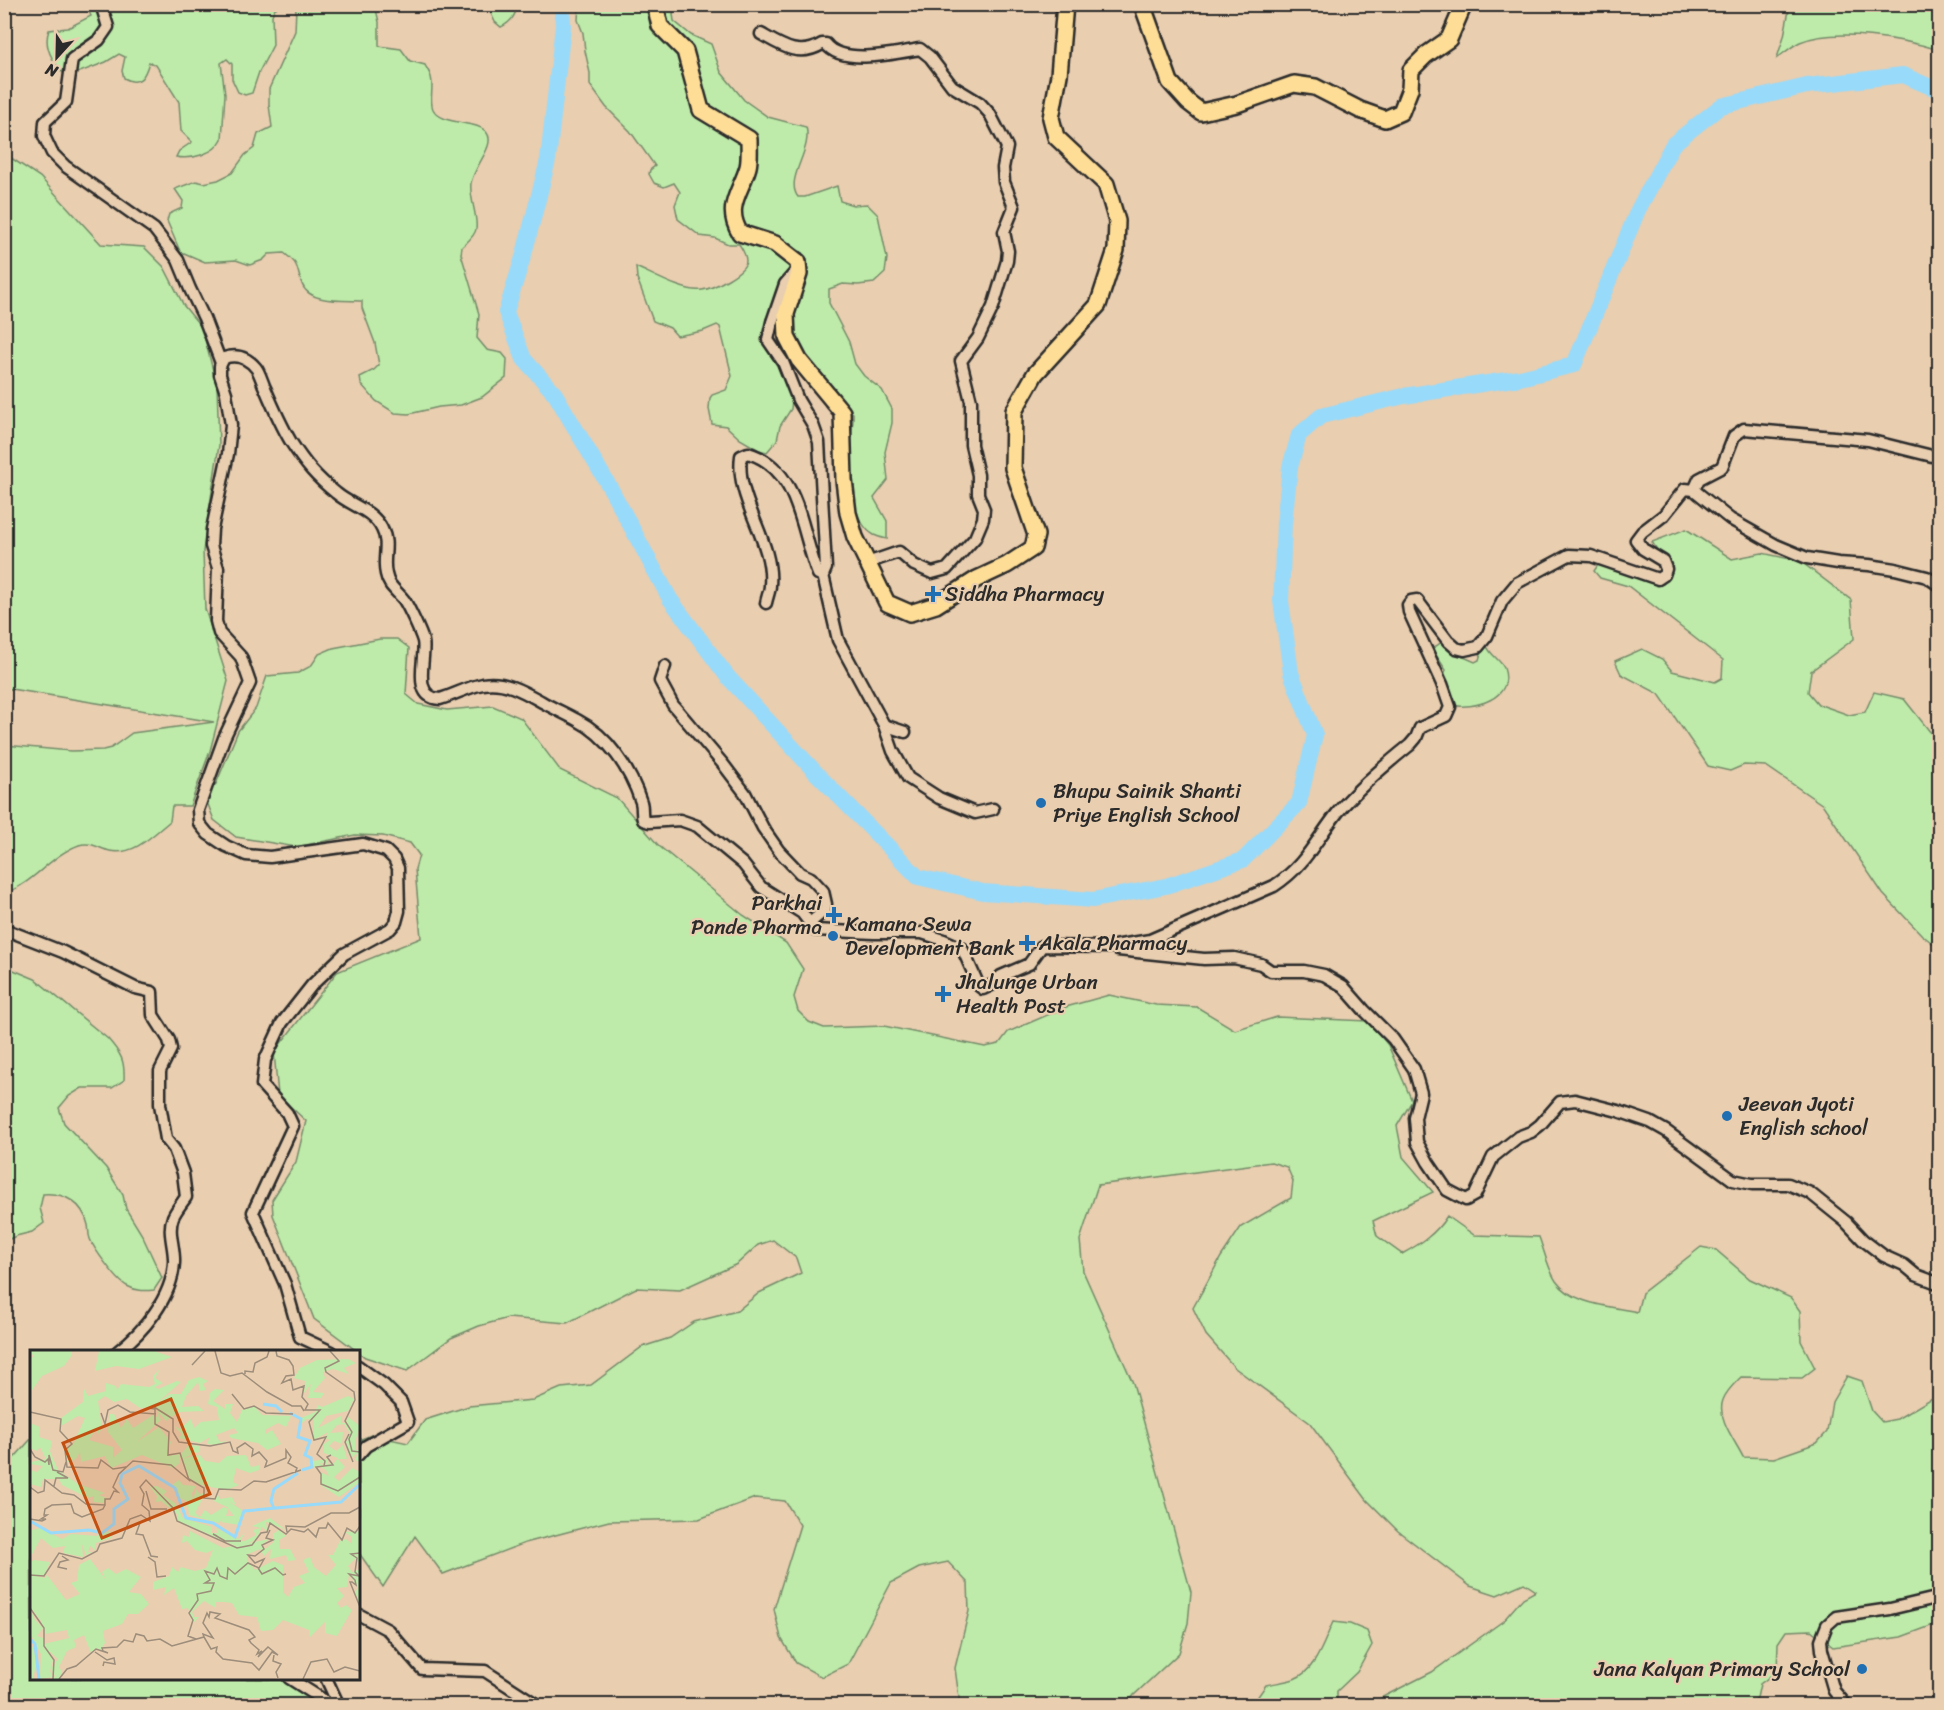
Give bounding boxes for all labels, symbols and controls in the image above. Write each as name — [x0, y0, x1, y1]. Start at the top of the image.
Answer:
north arrow — [27, 27, 87, 87]
text: N — [40, 55, 63, 86]
place label: Siddha Pharmacy — [945, 575, 1104, 613]
marker: Siddha Pharmacy — [926, 587, 940, 601]
place label: Bhupu Sainik Shanti Priye English School — [1053, 772, 1242, 834]
marker: Bhupu Sainik Shanti Priye English School — [1034, 796, 1048, 810]
place label: Parkhai Pande Pharma — [691, 884, 823, 946]
place label: Kamana Sewa Development Bank — [845, 905, 1015, 967]
marker: Parkhai Pande Pharma — [827, 908, 841, 922]
place label: Akala Pharmacy — [1038, 924, 1188, 962]
marker: Kamana Sewa Development Bank — [826, 929, 840, 943]
marker: Akala Pharmacy — [1020, 936, 1034, 950]
place label: Jhalunge Urban Health Post — [955, 963, 1098, 1025]
marker: Jhalunge Urban Health Post — [934, 985, 952, 1003]
place label: Jeevan Jyoti English school — [1738, 1085, 1869, 1147]
marker: Jeevan Jyoti English school — [1720, 1109, 1734, 1123]
inset map — [30, 1350, 360, 1680]
place label: Jana Kalyan Primary School — [1593, 1650, 1851, 1688]
marker: Jana Kalyan Primary School — [1855, 1662, 1869, 1676]

